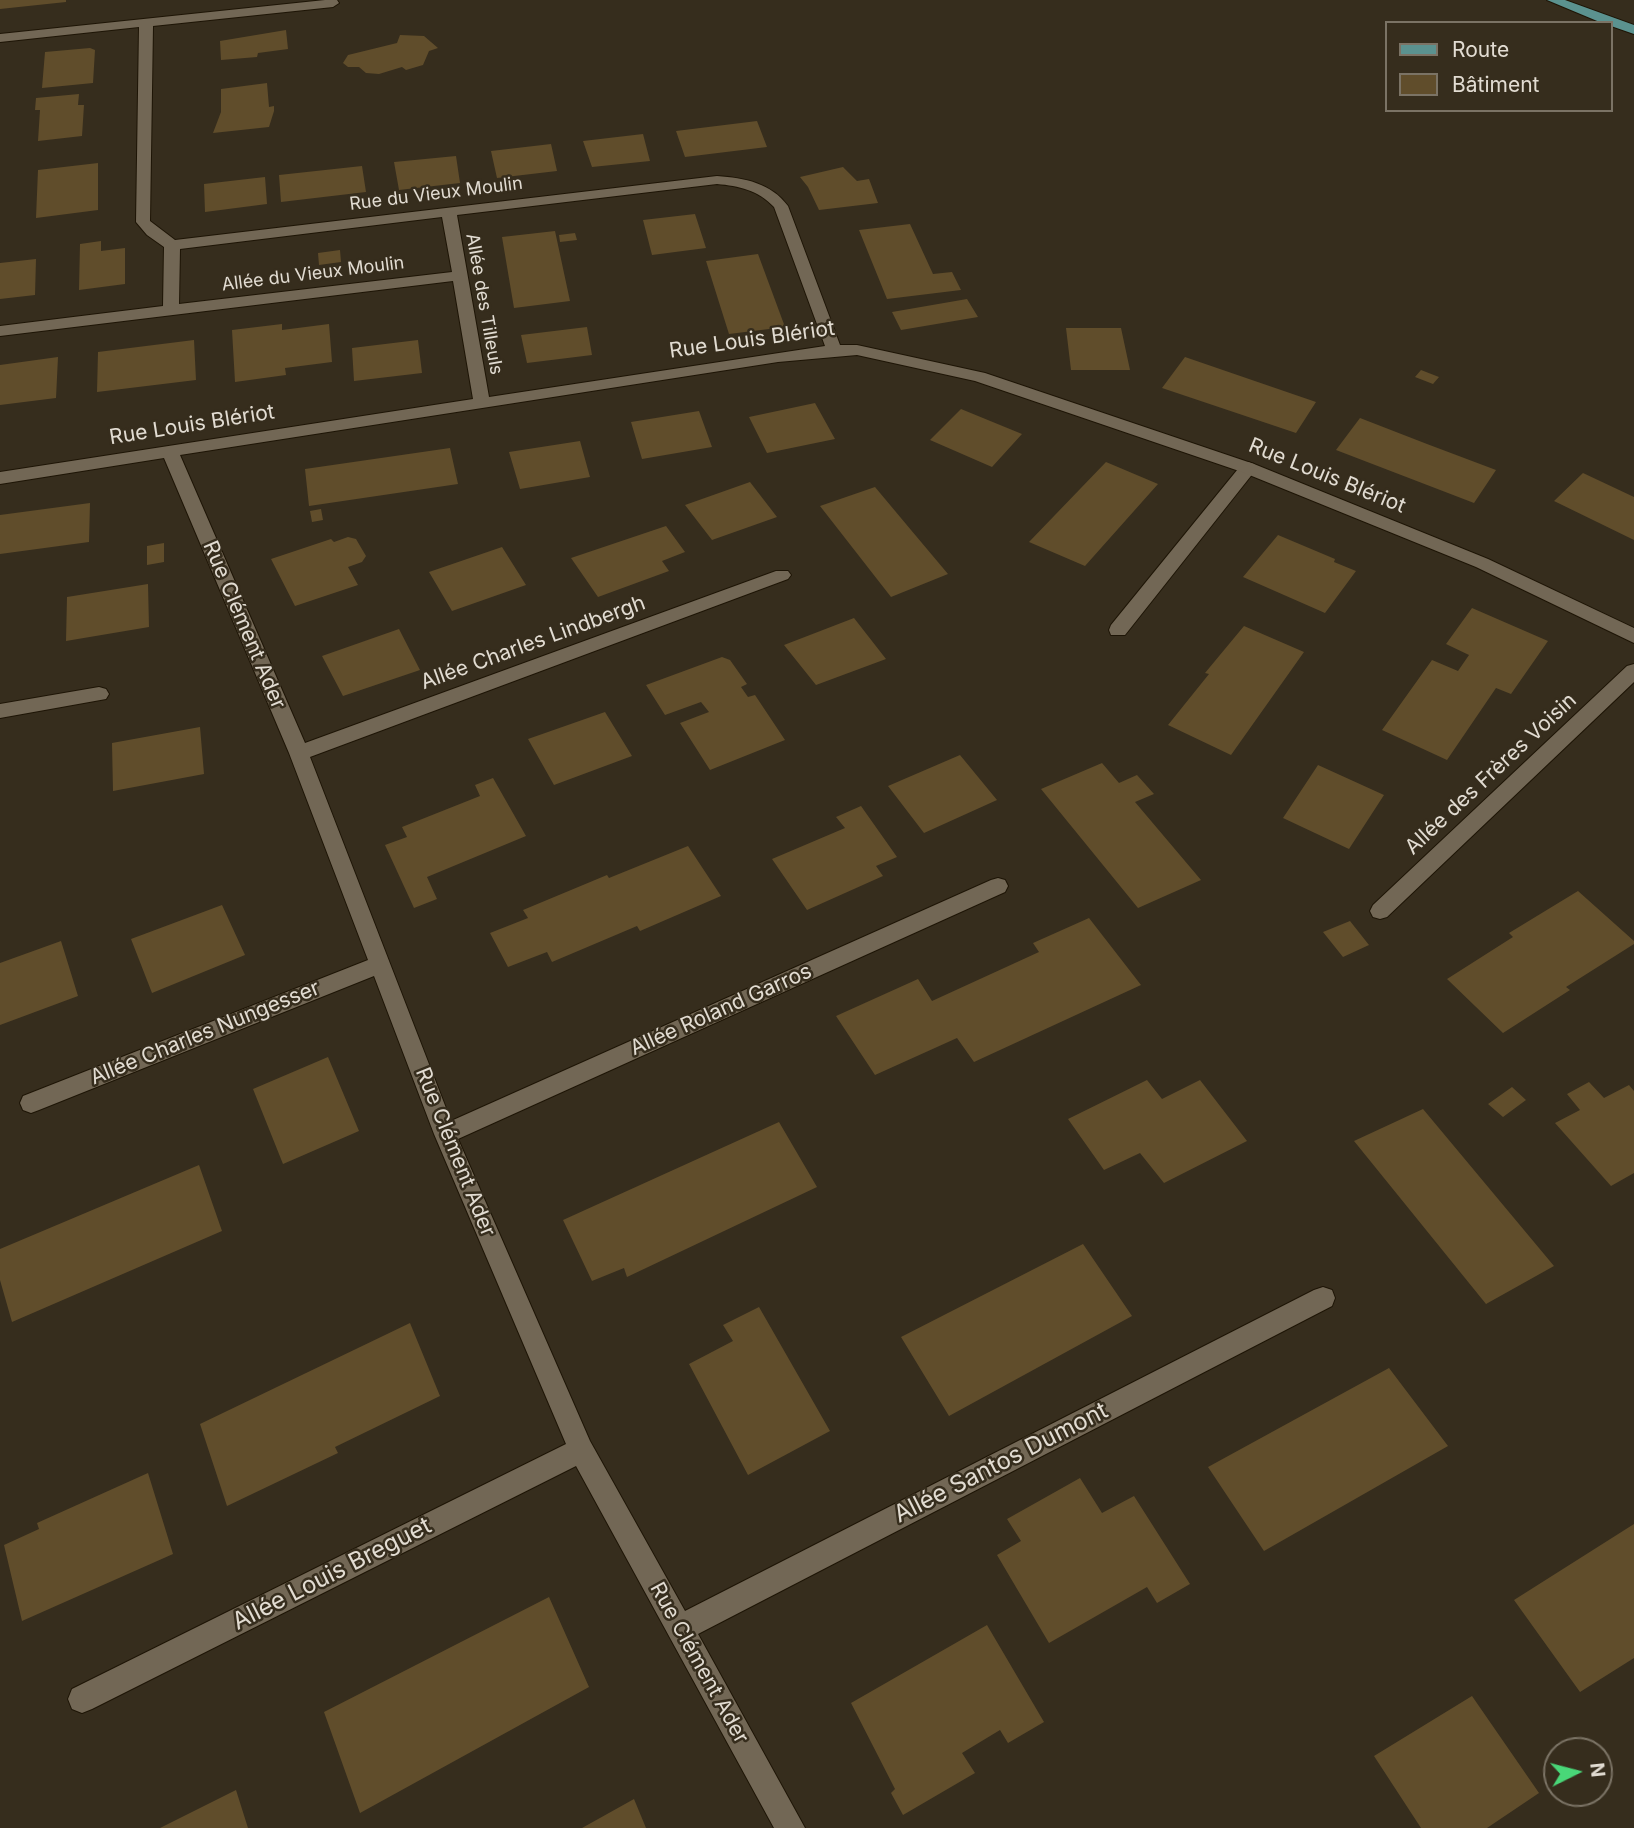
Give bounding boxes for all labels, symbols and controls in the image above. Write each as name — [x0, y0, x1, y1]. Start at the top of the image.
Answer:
legend — [1386, 21, 1613, 112]
text: Route — [1452, 37, 1509, 62]
text: Bâtiment — [1452, 72, 1539, 97]
street label: Rue du Vieux Moulin — [348, 173, 524, 215]
street label: Allée des Tilleuls — [461, 232, 507, 376]
street label: Allée du Vieux Moulin — [220, 252, 406, 296]
street label: Rue Louis Blériot — [668, 316, 836, 364]
street label: Rue Louis Blériot — [108, 400, 276, 450]
street label: Rue Louis Blériot — [1245, 433, 1409, 519]
street label: Rue Clément Ader — [197, 537, 291, 713]
street label: Allée Charles Lindbergh — [417, 591, 649, 695]
street label: Allée des Frères Voisin — [1400, 688, 1582, 860]
street label: Allée Roland Garros — [626, 959, 816, 1061]
street label: Allée Charles Nungesser — [87, 975, 323, 1091]
street label: Rue Clément Ader — [410, 1064, 500, 1240]
street label: Allée Santos Dumont — [889, 1397, 1113, 1529]
street label: Allée Louis Breguet — [228, 1511, 436, 1637]
street label: Rue Clément Ader — [644, 1578, 754, 1748]
north arrow — [1543, 1737, 1613, 1807]
text: N — [1585, 1762, 1610, 1778]

